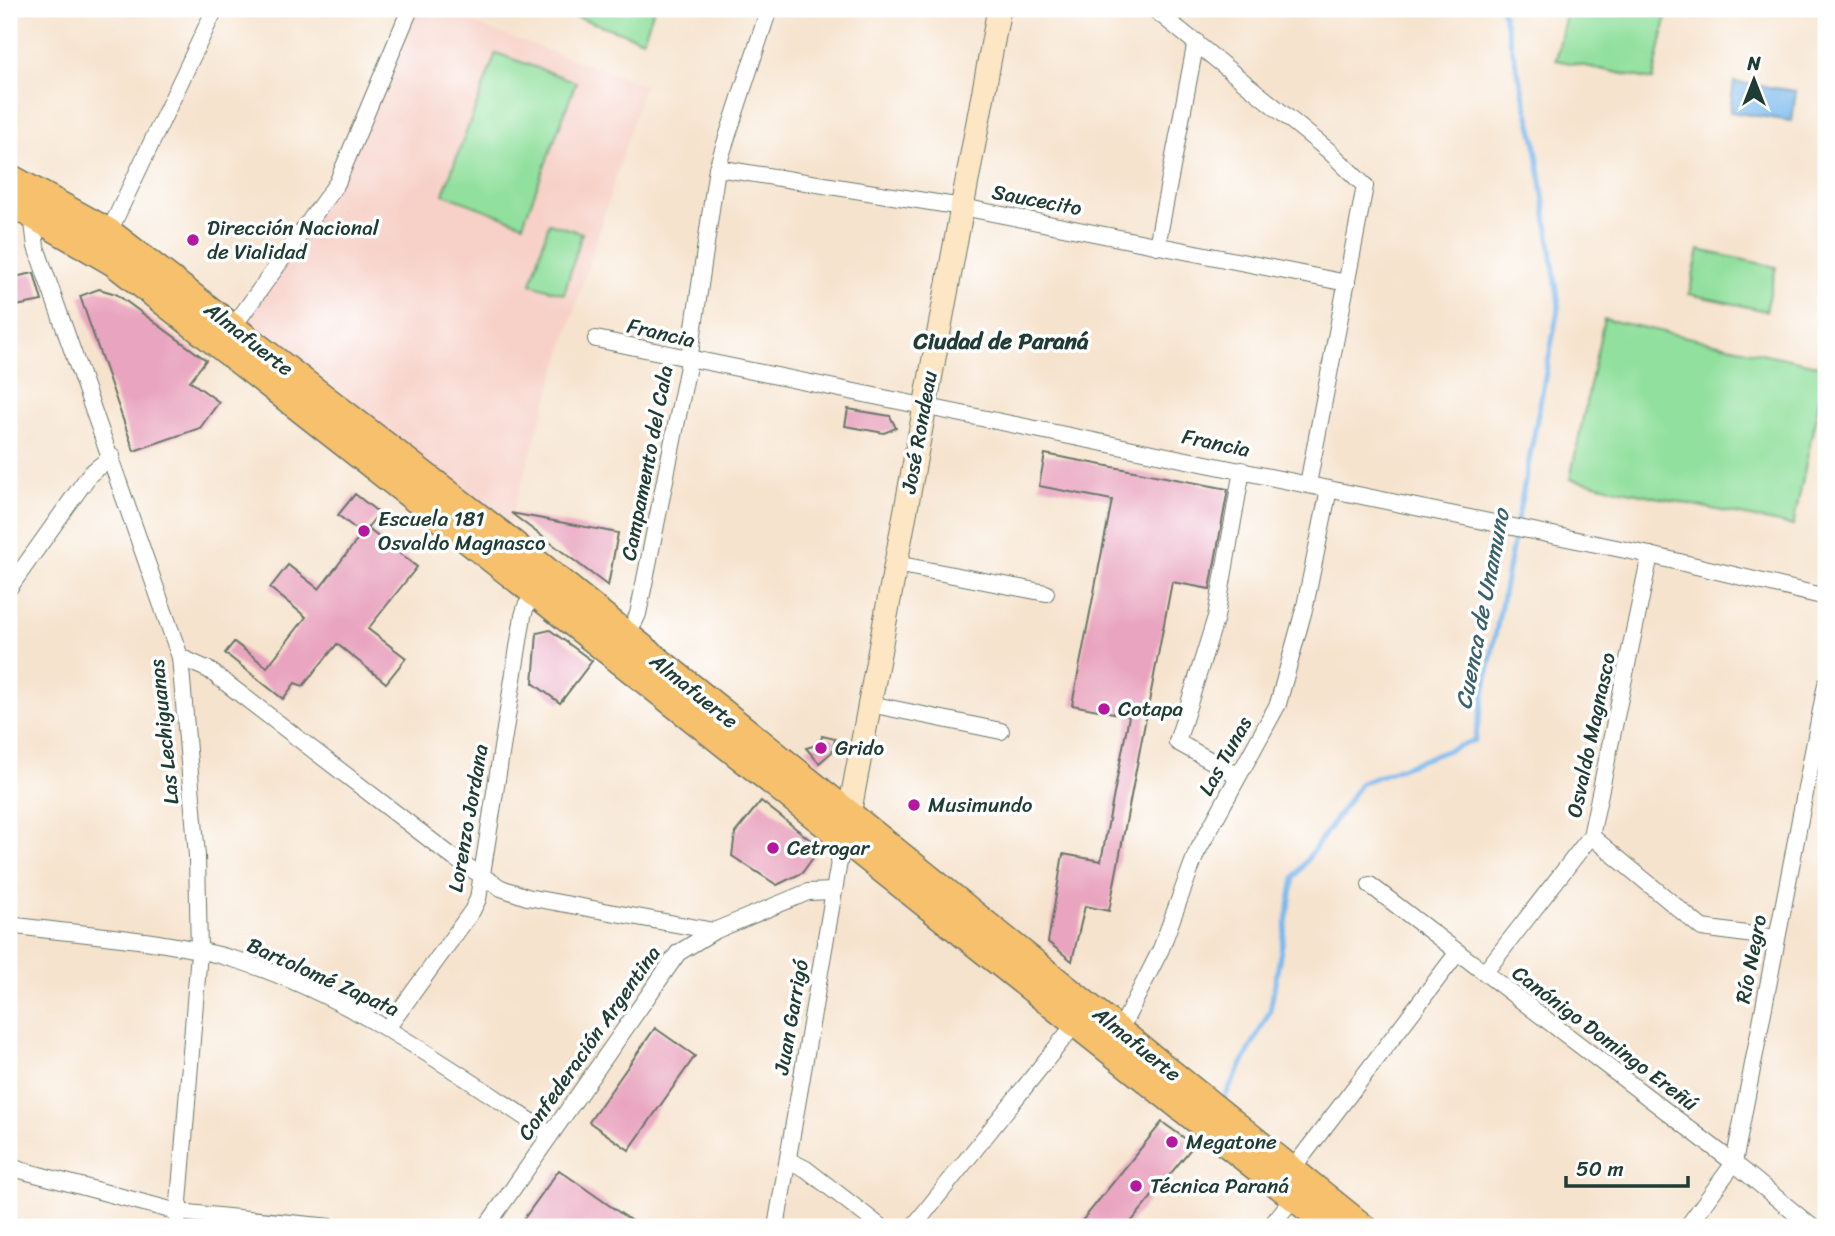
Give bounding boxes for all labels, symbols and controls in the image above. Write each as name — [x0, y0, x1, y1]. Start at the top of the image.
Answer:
north arrow — [1720, 46, 1790, 116]
text: N — [1746, 47, 1761, 80]
street label: Saucecito — [989, 173, 1086, 227]
place label: Dirección Nacional de Vialidad — [207, 209, 380, 271]
marker: Dirección Nacional de Vialidad — [185, 232, 201, 248]
street label: Almafuerte — [195, 291, 302, 387]
street label: Francia — [623, 307, 699, 359]
district label: Ciudad de Paraná — [912, 321, 1089, 362]
street label: Campamento del Cala — [609, 362, 685, 564]
street label: José Rondeau — [889, 367, 949, 497]
street label: Francia — [1178, 417, 1254, 469]
place label: Escuela 181 Osvaldo Magnasco — [378, 500, 546, 562]
water label: Cuenca de Unamuno — [1443, 503, 1522, 713]
marker: Escuela 181 Osvaldo Magnasco — [356, 523, 372, 539]
street label: Almafuerte — [640, 642, 747, 739]
street label: Osvaldo Magnasco — [1555, 649, 1627, 821]
street label: Las Lechiguanas — [137, 657, 191, 807]
place label: Cotapa — [1118, 690, 1184, 728]
marker: Cotapa — [1096, 701, 1112, 717]
street label: Las Tunas — [1187, 709, 1263, 803]
place label: Grido — [835, 729, 885, 767]
marker: Grido — [813, 740, 829, 756]
street label: Lorenzo Jordana — [436, 741, 500, 895]
place label: Musimundo — [928, 786, 1033, 824]
marker: Musimundo — [906, 797, 922, 813]
place label: Cetrogar — [787, 829, 870, 867]
marker: Cetrogar — [765, 840, 781, 856]
street label: Río Negro — [1724, 911, 1778, 1007]
street label: Bartolomé Zapata — [241, 926, 406, 1028]
street label: Confederación Argentina — [507, 937, 671, 1149]
street label: Canónigo Domingo Ereñú — [1503, 955, 1707, 1122]
street label: Juan Garrigó — [762, 956, 820, 1079]
street label: Almafuerte — [1083, 995, 1190, 1092]
place label: Megatone — [1186, 1123, 1277, 1161]
marker: Megatone — [1164, 1134, 1180, 1150]
scale bar — [1566, 1145, 1688, 1189]
text: 50 m — [1576, 1150, 1624, 1188]
place label: Técnica Paraná — [1150, 1167, 1289, 1205]
marker: Técnica Paraná — [1128, 1178, 1144, 1194]

